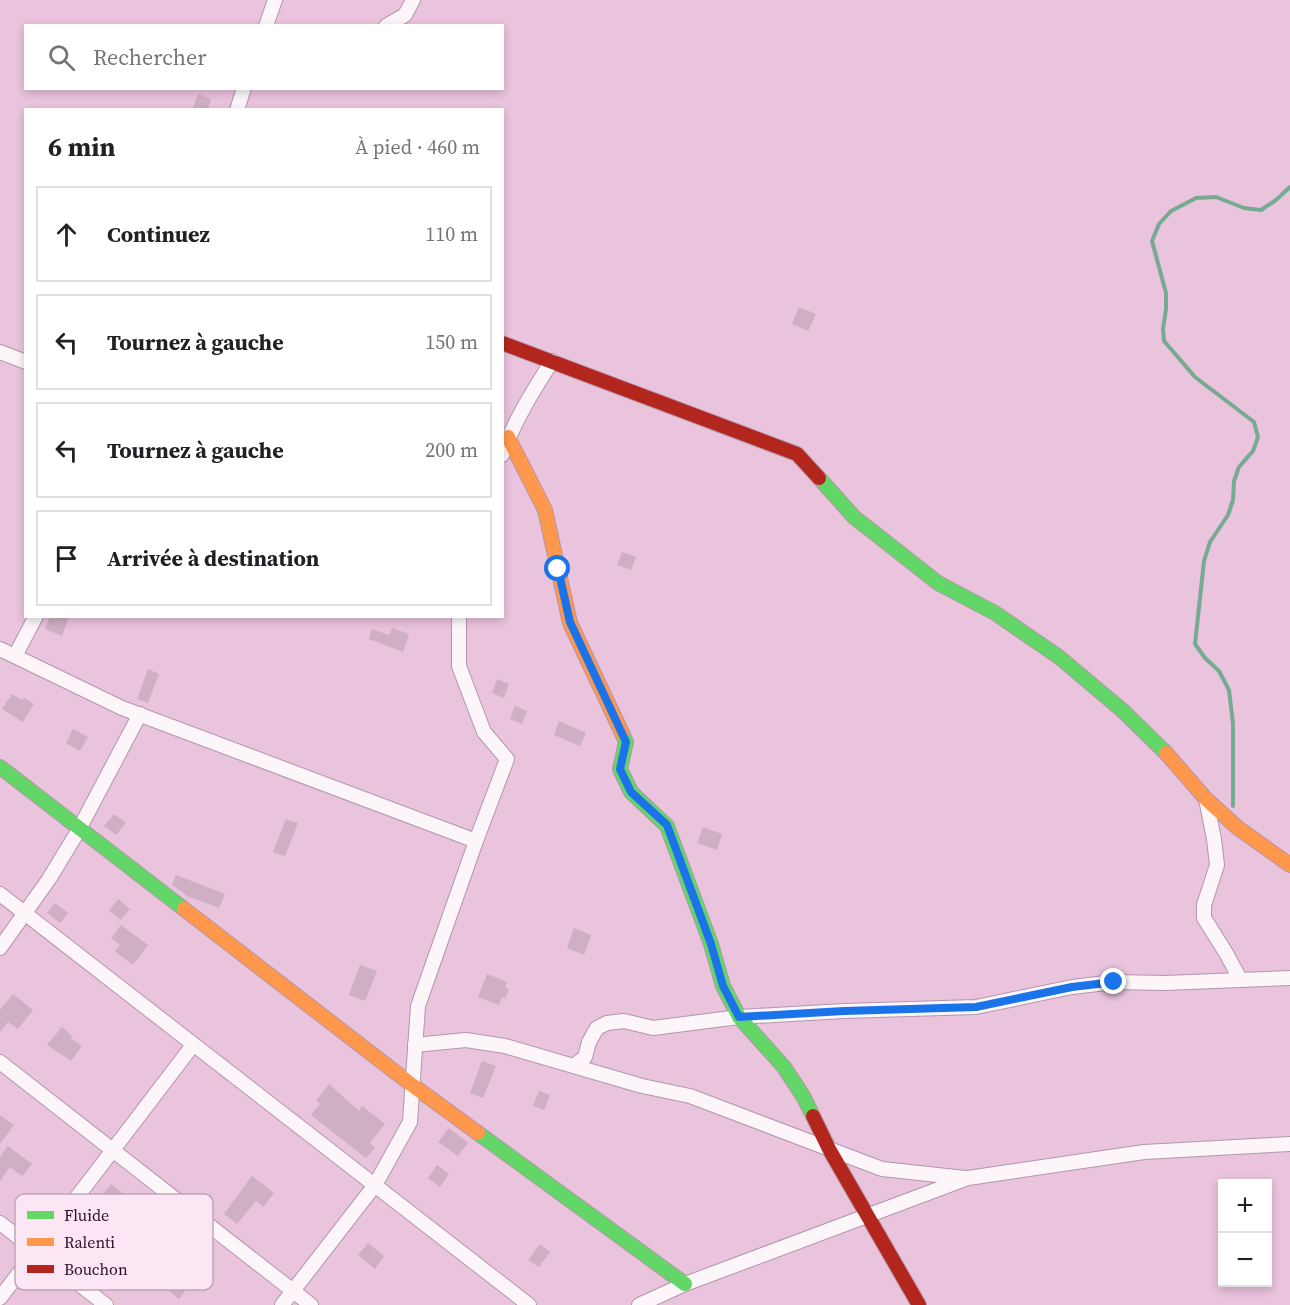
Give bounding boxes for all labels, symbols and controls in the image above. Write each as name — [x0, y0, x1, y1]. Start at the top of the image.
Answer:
search box — [24, 24, 504, 90]
icon: search — [45, 41, 78, 74]
text: Rechercher — [93, 42, 207, 72]
text: 6 min — [48, 129, 115, 165]
text: À pied · 460 m — [355, 133, 480, 161]
icon: ahead — [50, 218, 83, 251]
text: Continuez — [107, 219, 210, 249]
text: 110 m — [425, 220, 478, 248]
icon: left — [50, 326, 83, 359]
text: Tournez à gauche — [107, 327, 284, 357]
text: 150 m — [425, 328, 478, 356]
icon: left — [50, 434, 83, 467]
text: Tournez à gauche — [107, 435, 284, 465]
text: 200 m — [425, 436, 478, 464]
icon: arrive — [50, 542, 83, 575]
text: Arrivée à destination — [107, 543, 319, 573]
route start — [544, 555, 570, 581]
route end — [1100, 968, 1126, 994]
map controls — [1218, 1179, 1272, 1287]
button: + — [1218, 1179, 1272, 1233]
legend — [15, 1194, 213, 1290]
text: Fluide — [64, 1204, 109, 1226]
text: Ralenti — [64, 1231, 115, 1253]
button: − — [1218, 1233, 1272, 1287]
text: Bouchon — [64, 1258, 128, 1280]

